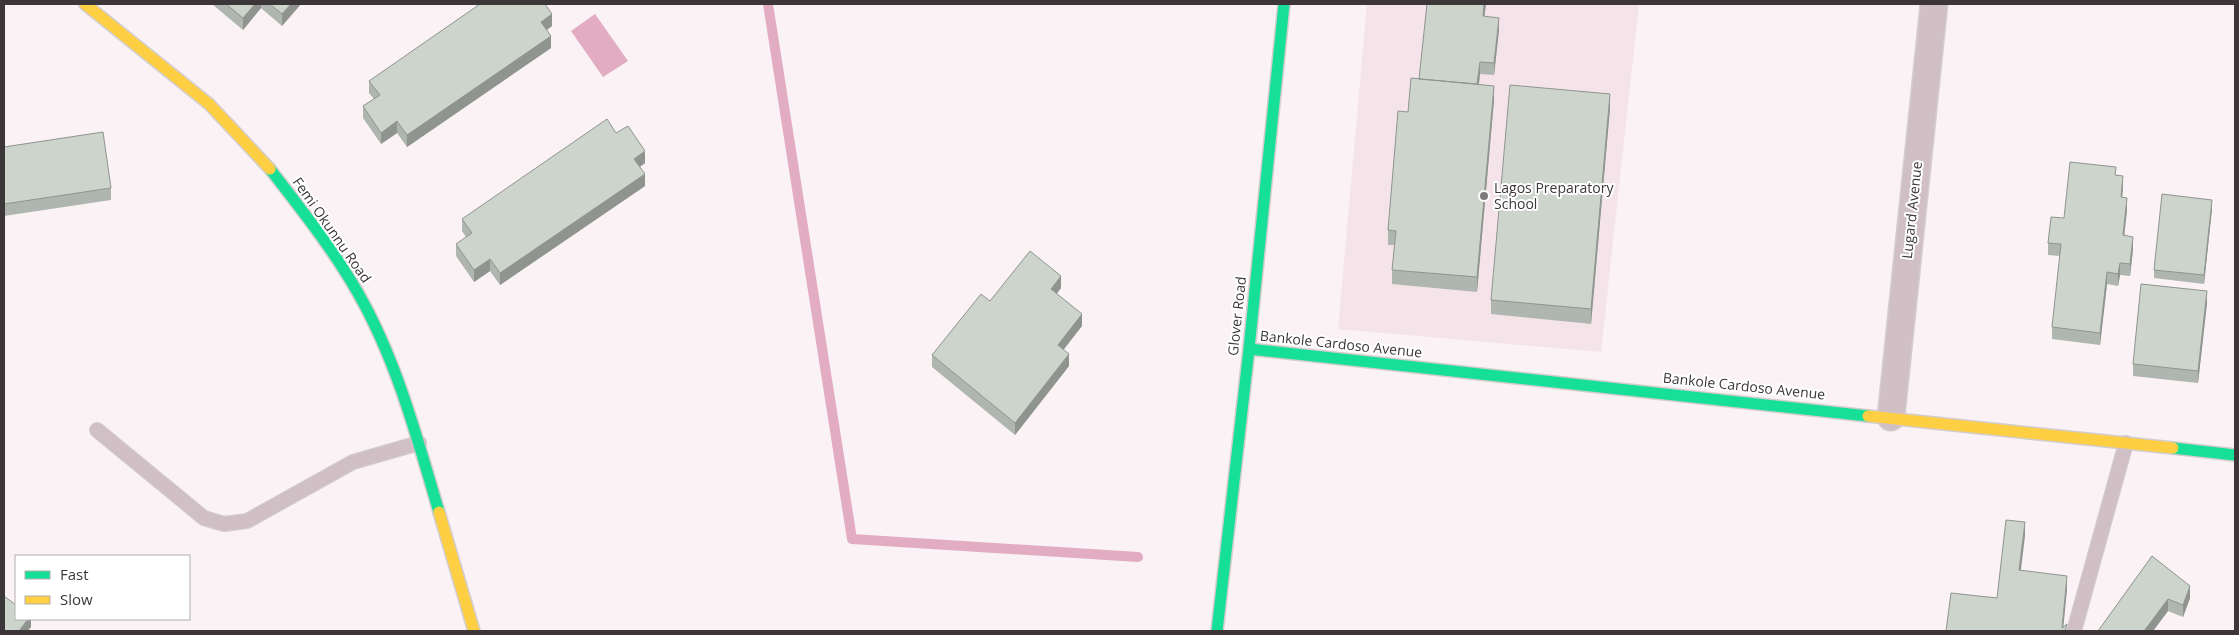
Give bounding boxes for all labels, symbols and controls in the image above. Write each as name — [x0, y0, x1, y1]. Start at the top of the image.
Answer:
street label: Lugard Avenue — [1897, 160, 1926, 260]
street label: Femi Okunnu Road — [289, 173, 376, 286]
place label: Lagos Preparatory School — [1494, 178, 1614, 213]
marker: Lagos Preparatory School — [1478, 190, 1490, 202]
street label: Glover Road — [1223, 275, 1250, 357]
street label: Bankole Cardoso Avenue — [1259, 326, 1423, 361]
street label: Bankole Cardoso Avenue — [1662, 368, 1826, 403]
legend — [15, 555, 190, 620]
text: Fast — [60, 564, 89, 584]
text: Slow — [60, 589, 93, 609]

